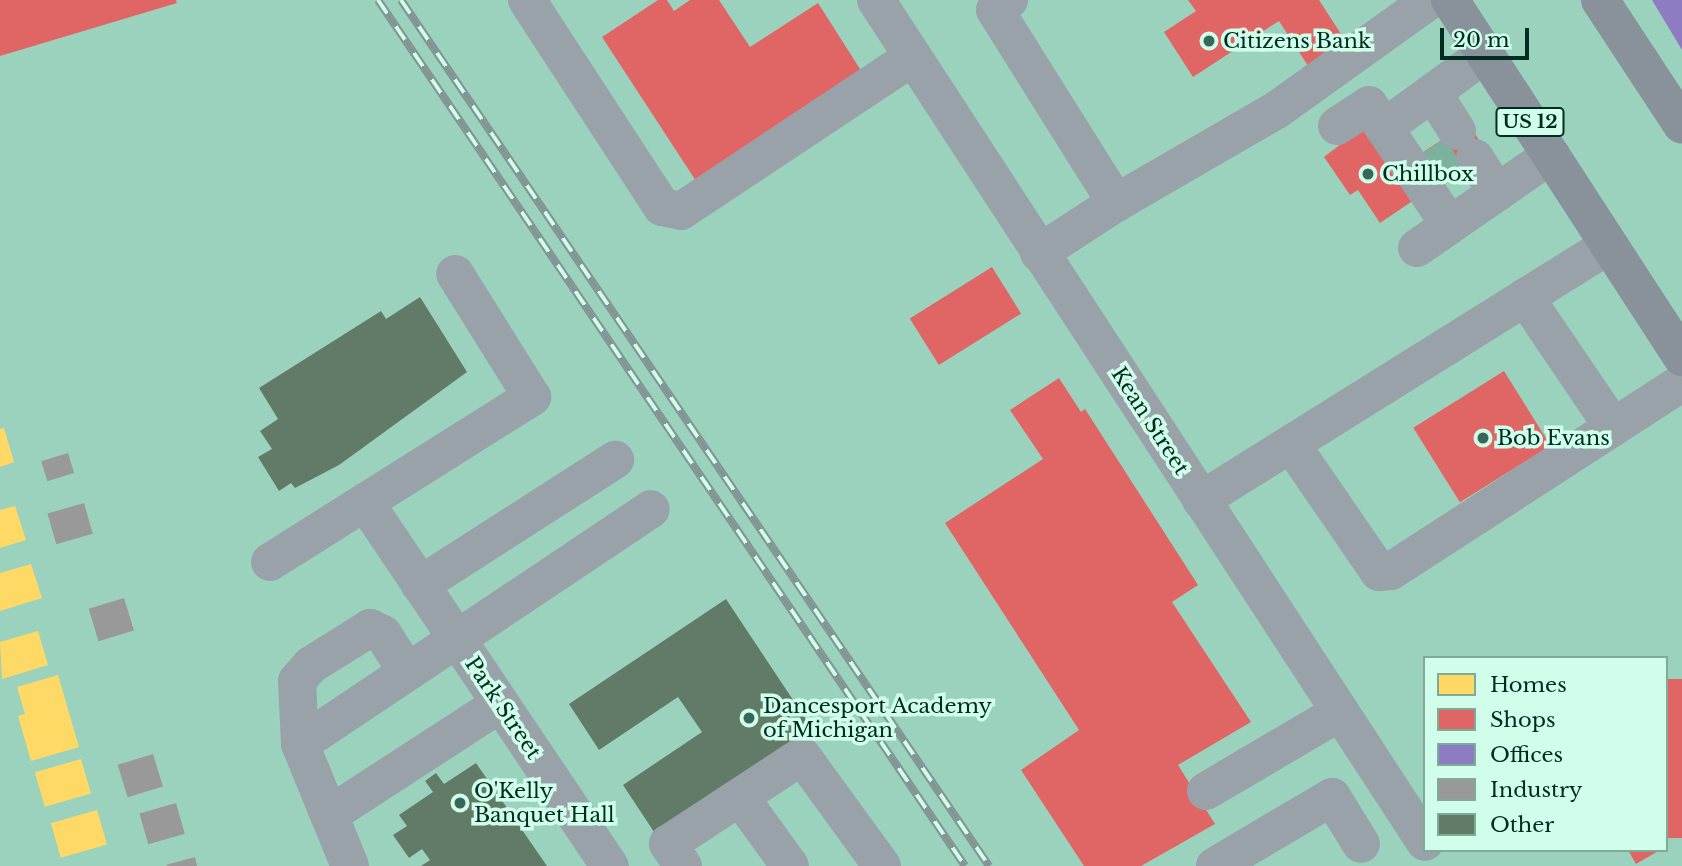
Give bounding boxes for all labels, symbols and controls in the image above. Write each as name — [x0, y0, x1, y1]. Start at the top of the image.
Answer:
scale bar — [1444, 14, 1533, 58]
text: 20 m — [1453, 27, 1510, 53]
place label: Citizens Bank — [1223, 28, 1371, 54]
marker: Citizens Bank — [1201, 33, 1217, 49]
road number: US 12 — [1495, 106, 1565, 138]
place label: Chillbox — [1382, 161, 1474, 187]
marker: Chillbox — [1360, 166, 1376, 182]
street label: Kean Street — [1106, 362, 1194, 480]
place label: Bob Evans — [1497, 425, 1610, 451]
marker: Bob Evans — [1475, 430, 1491, 446]
street label: Park Street — [460, 652, 546, 764]
legend — [1423, 656, 1668, 852]
text: Homes — [1490, 672, 1567, 698]
place label: Dancesport Academy of Michigan — [763, 693, 993, 743]
text: Shops — [1490, 707, 1556, 733]
marker: Dancesport Academy of Michigan — [741, 710, 757, 726]
text: Offices — [1490, 742, 1563, 768]
text: Industry — [1490, 777, 1582, 803]
place label: O'Kelly Banquet Hall — [474, 778, 615, 828]
marker: O'Kelly Banquet Hall — [452, 795, 468, 811]
text: Other — [1490, 812, 1554, 838]

